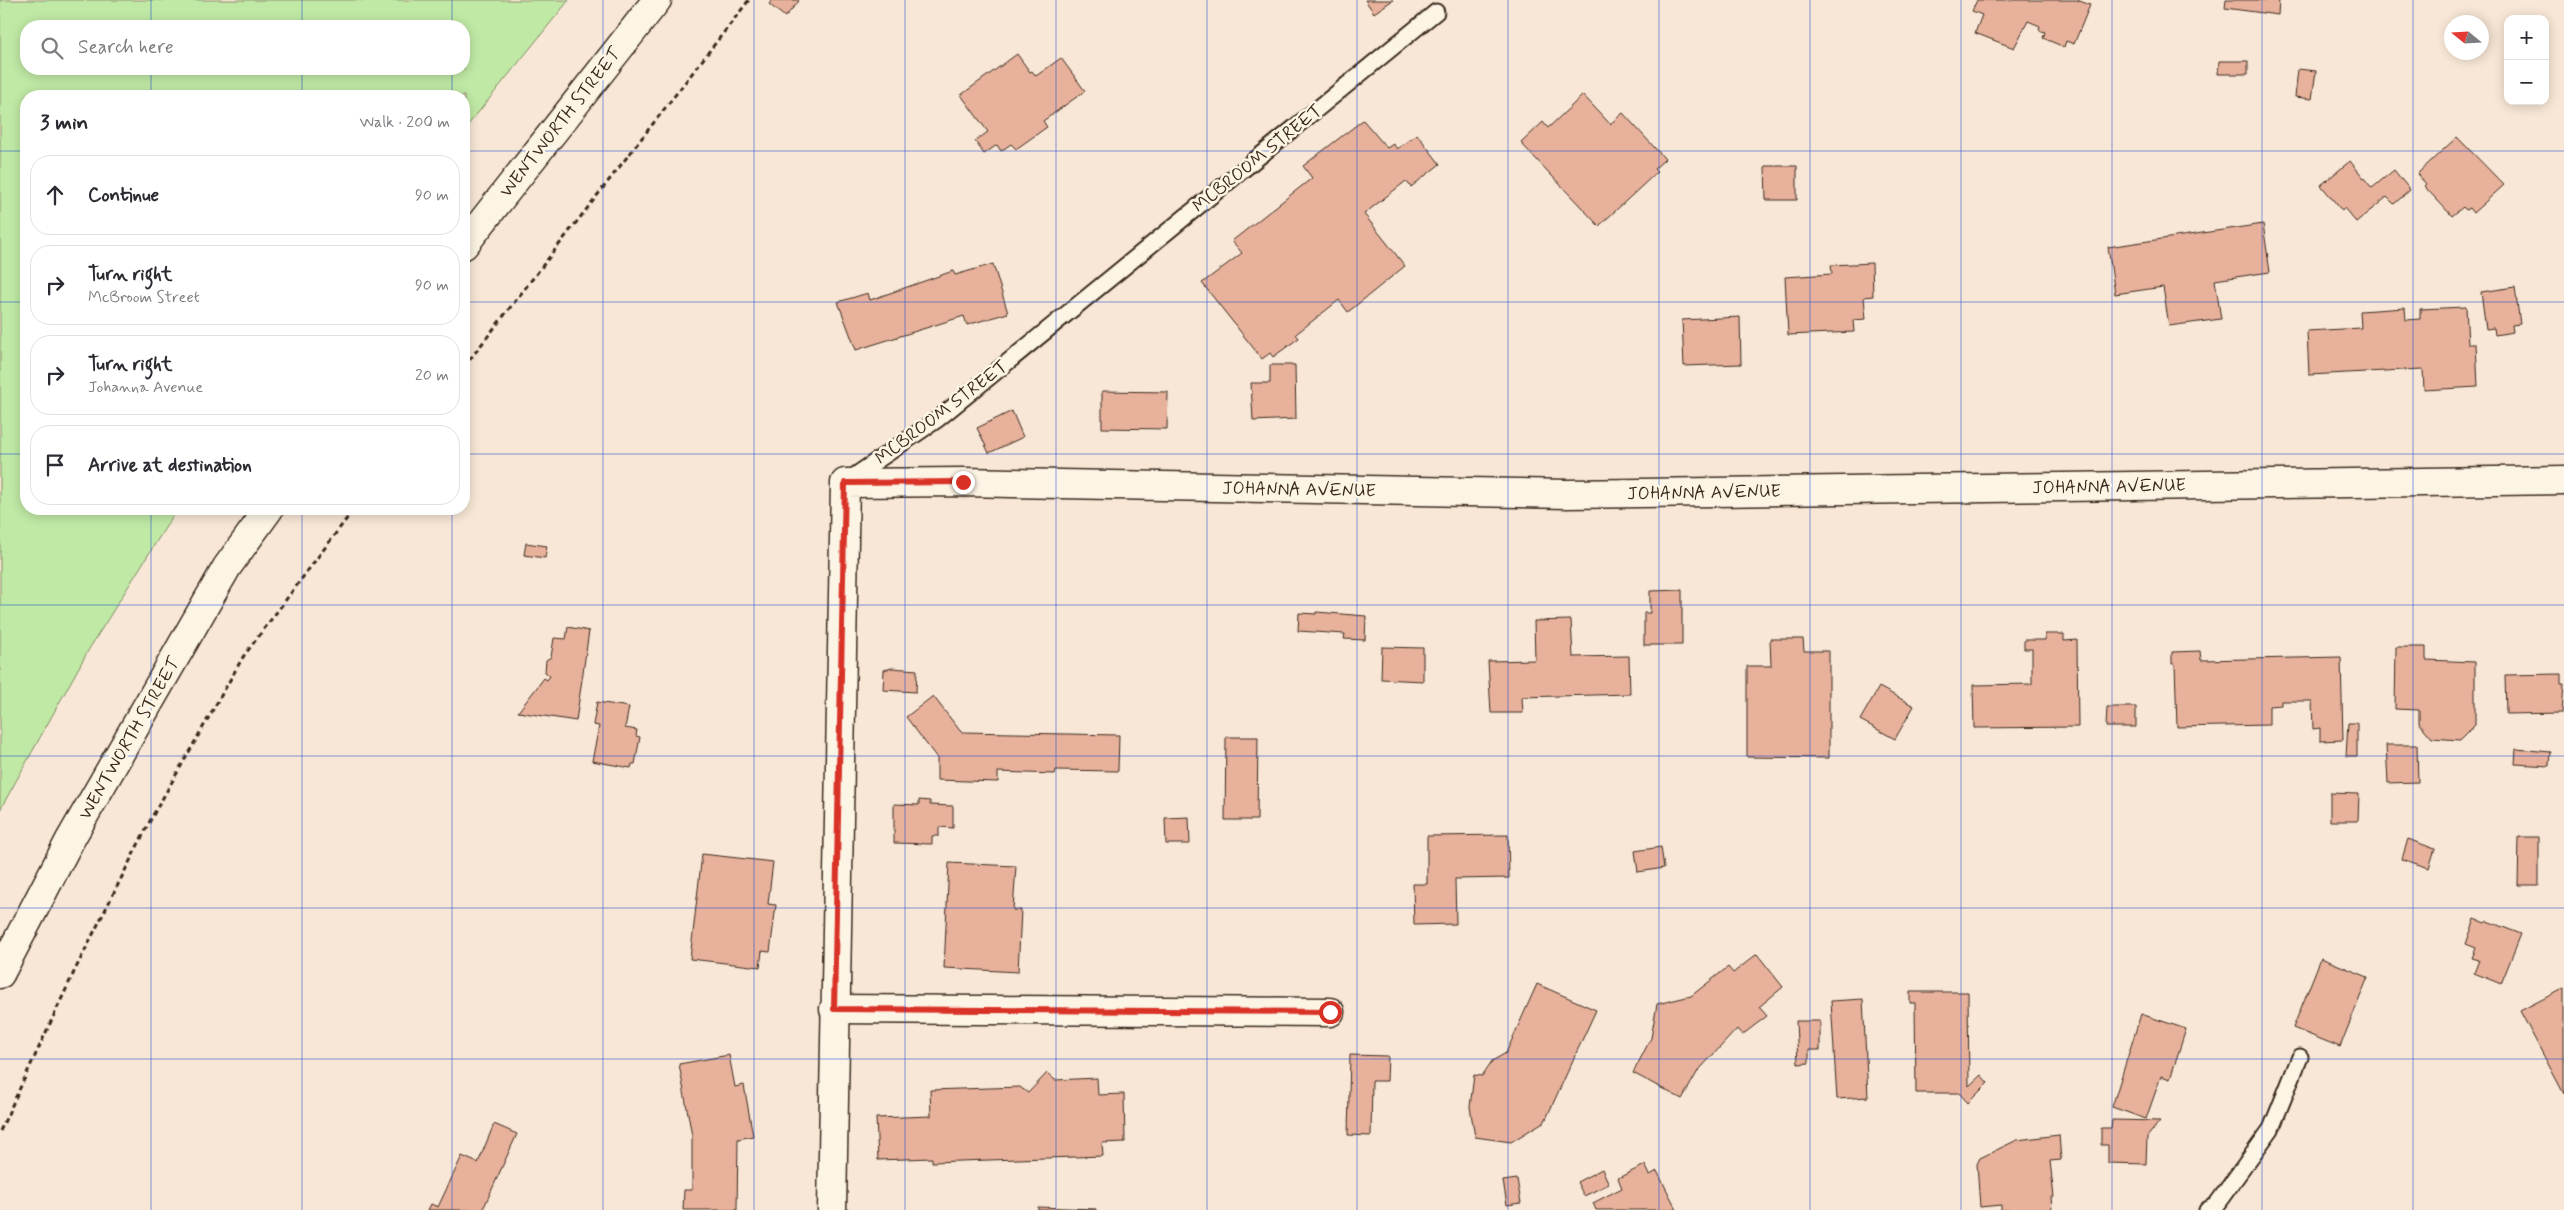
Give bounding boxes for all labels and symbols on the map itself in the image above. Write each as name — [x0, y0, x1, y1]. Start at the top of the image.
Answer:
north arrow — [2444, 15, 2489, 60]
street label: WENTWORTH STREET — [495, 42, 627, 203]
street label: MCBROOM STREET — [1188, 99, 1327, 218]
street label: MCBROOM STREET — [870, 355, 1013, 471]
route end — [952, 471, 975, 494]
street label: JOHANNA AVENUE — [2032, 474, 2186, 500]
street label: JOHANNA AVENUE — [1222, 477, 1376, 503]
street label: JOHANNA AVENUE — [1627, 480, 1781, 506]
street label: WENTWORTH STREET — [73, 652, 187, 824]
route start — [1319, 1001, 1342, 1024]

